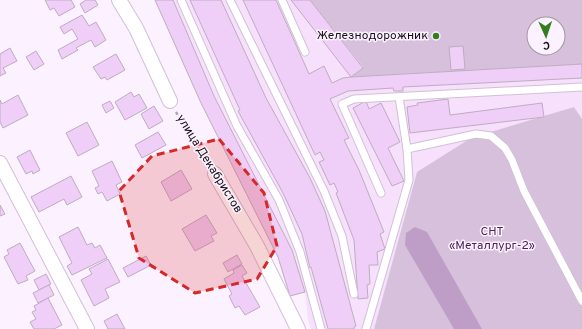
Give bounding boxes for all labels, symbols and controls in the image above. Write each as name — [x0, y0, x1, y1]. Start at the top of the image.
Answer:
north arrow — [526, 16, 566, 56]
place label: Железнодорожник — [317, 28, 428, 44]
marker: Железнодорожник — [431, 31, 441, 41]
text: С — [543, 38, 550, 52]
street label: улица Декабристов — [172, 112, 246, 216]
park label: СНТ «Металлург-2» — [449, 224, 535, 254]

